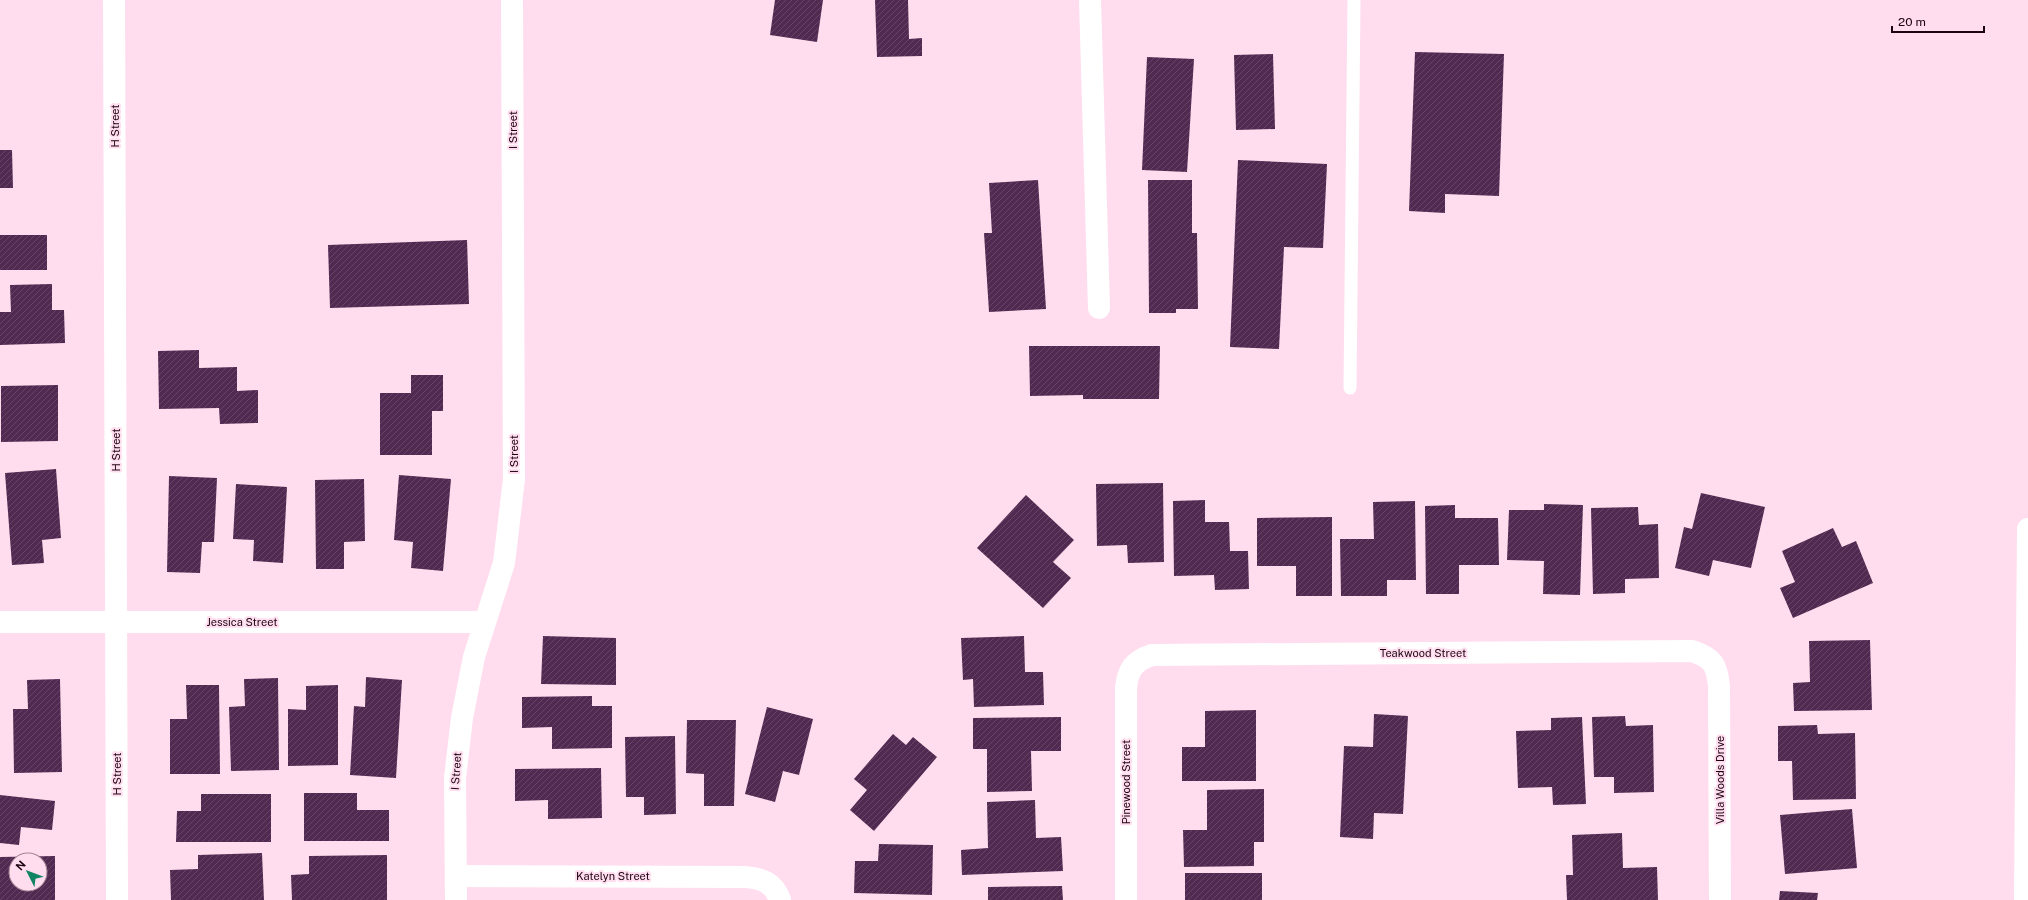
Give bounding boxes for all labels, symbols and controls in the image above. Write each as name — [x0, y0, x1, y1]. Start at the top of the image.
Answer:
scale bar — [1892, 8, 1984, 34]
text: 20 m — [1898, 15, 1926, 29]
street label: H Street — [109, 104, 121, 148]
street label: I Street — [507, 111, 519, 149]
street label: H Street — [110, 428, 122, 472]
street label: I Street — [508, 435, 520, 473]
street label: Jessica Street — [206, 616, 278, 628]
street label: Teakwood Street — [1380, 647, 1466, 659]
street label: Villa Woods Drive — [1714, 736, 1726, 824]
street label: Pinewood Street — [1120, 740, 1132, 824]
street label: H Street — [111, 752, 123, 796]
street label: I Street — [449, 752, 463, 790]
north arrow — [8, 852, 48, 892]
text: N — [13, 858, 28, 873]
street label: Katelyn Street — [576, 870, 650, 882]

